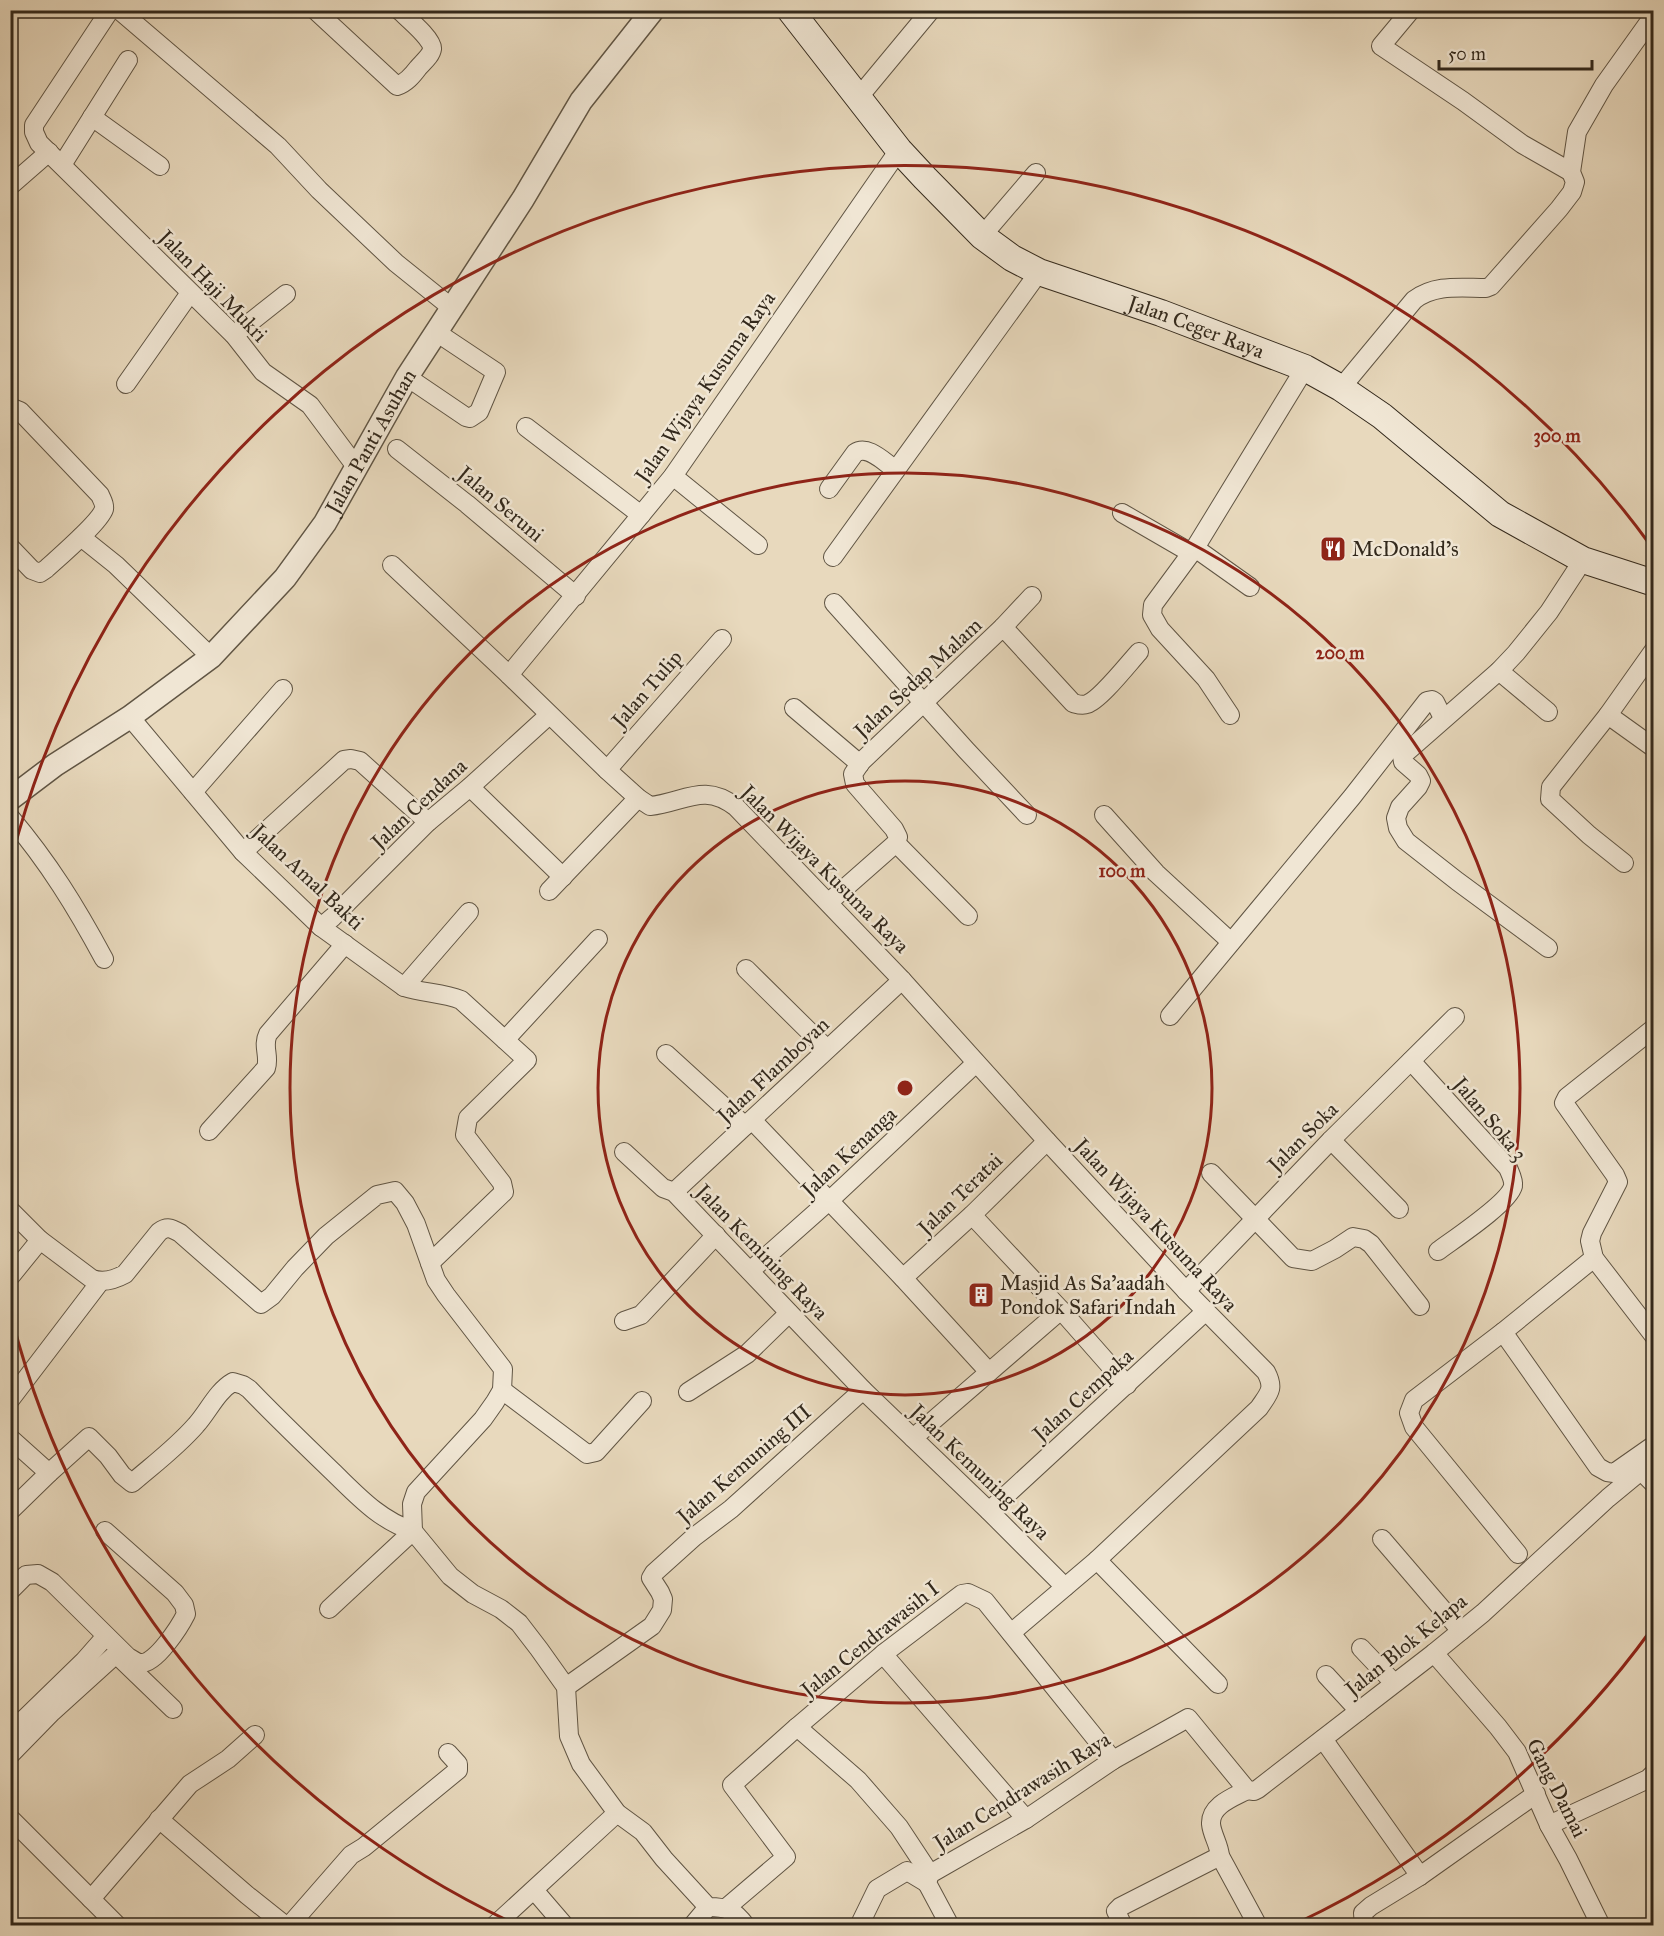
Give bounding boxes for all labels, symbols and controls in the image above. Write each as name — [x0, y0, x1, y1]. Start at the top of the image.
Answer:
scale bar — [1439, 33, 1592, 71]
text: 50 m — [1448, 43, 1486, 65]
street label: Jalan Haji Mukri — [152, 223, 273, 348]
street label: Jalan Wijaya Kusuma Raya — [628, 286, 781, 489]
street label: Jalan Ceger Raya — [1123, 289, 1268, 364]
street label: Jalan Panti Asuhan — [319, 364, 422, 520]
text: 300 m — [1533, 425, 1581, 448]
street label: Jalan Seruni — [451, 459, 550, 548]
restaurant icon: McDonald's — [1318, 534, 1348, 564]
place label: McDonald's — [1352, 536, 1459, 562]
street label: Jalan Sedap Malam — [847, 612, 988, 745]
text: 200 m — [1316, 642, 1365, 664]
street label: Jalan Tulip — [605, 645, 688, 735]
street label: Jalan Cendana — [364, 753, 472, 856]
street label: Jalan Wijaya Kusuma Raya — [734, 778, 915, 959]
street label: Jalan Amal Bakti — [245, 817, 370, 936]
text: 100 m — [1099, 860, 1146, 882]
street label: Jalan Flamboyan — [710, 1011, 834, 1130]
street label: Jalan Soka 3 — [1446, 1070, 1533, 1166]
centre of rings — [895, 1078, 915, 1098]
street label: Jalan Soka — [1261, 1096, 1344, 1179]
street label: Jalan Kenanga — [794, 1101, 902, 1204]
street label: Jalan Wijaya Kusuma Raya — [1068, 1131, 1243, 1317]
street label: Jalan Teratai — [911, 1147, 1008, 1242]
street label: Jalan Kemining Raya — [689, 1177, 834, 1325]
place label: Masjid As Sa'aadah Pondok Safari Indah — [1000, 1270, 1176, 1320]
building icon: Masjid As Sa'aadah Pondok Safari Indah — [966, 1280, 996, 1310]
street label: Jalan Cempaka — [1026, 1343, 1139, 1448]
street label: Jalan Kemuning Raya — [903, 1397, 1055, 1545]
street label: Jalan Kemuning III — [670, 1399, 816, 1531]
street label: Jalan Cendrawasih I — [794, 1575, 944, 1704]
street label: Jalan Blok Kelapa — [1338, 1588, 1472, 1703]
street label: Jalan Cendrawasih Raya — [927, 1726, 1115, 1857]
street label: Gang Damai — [1521, 1734, 1593, 1842]

